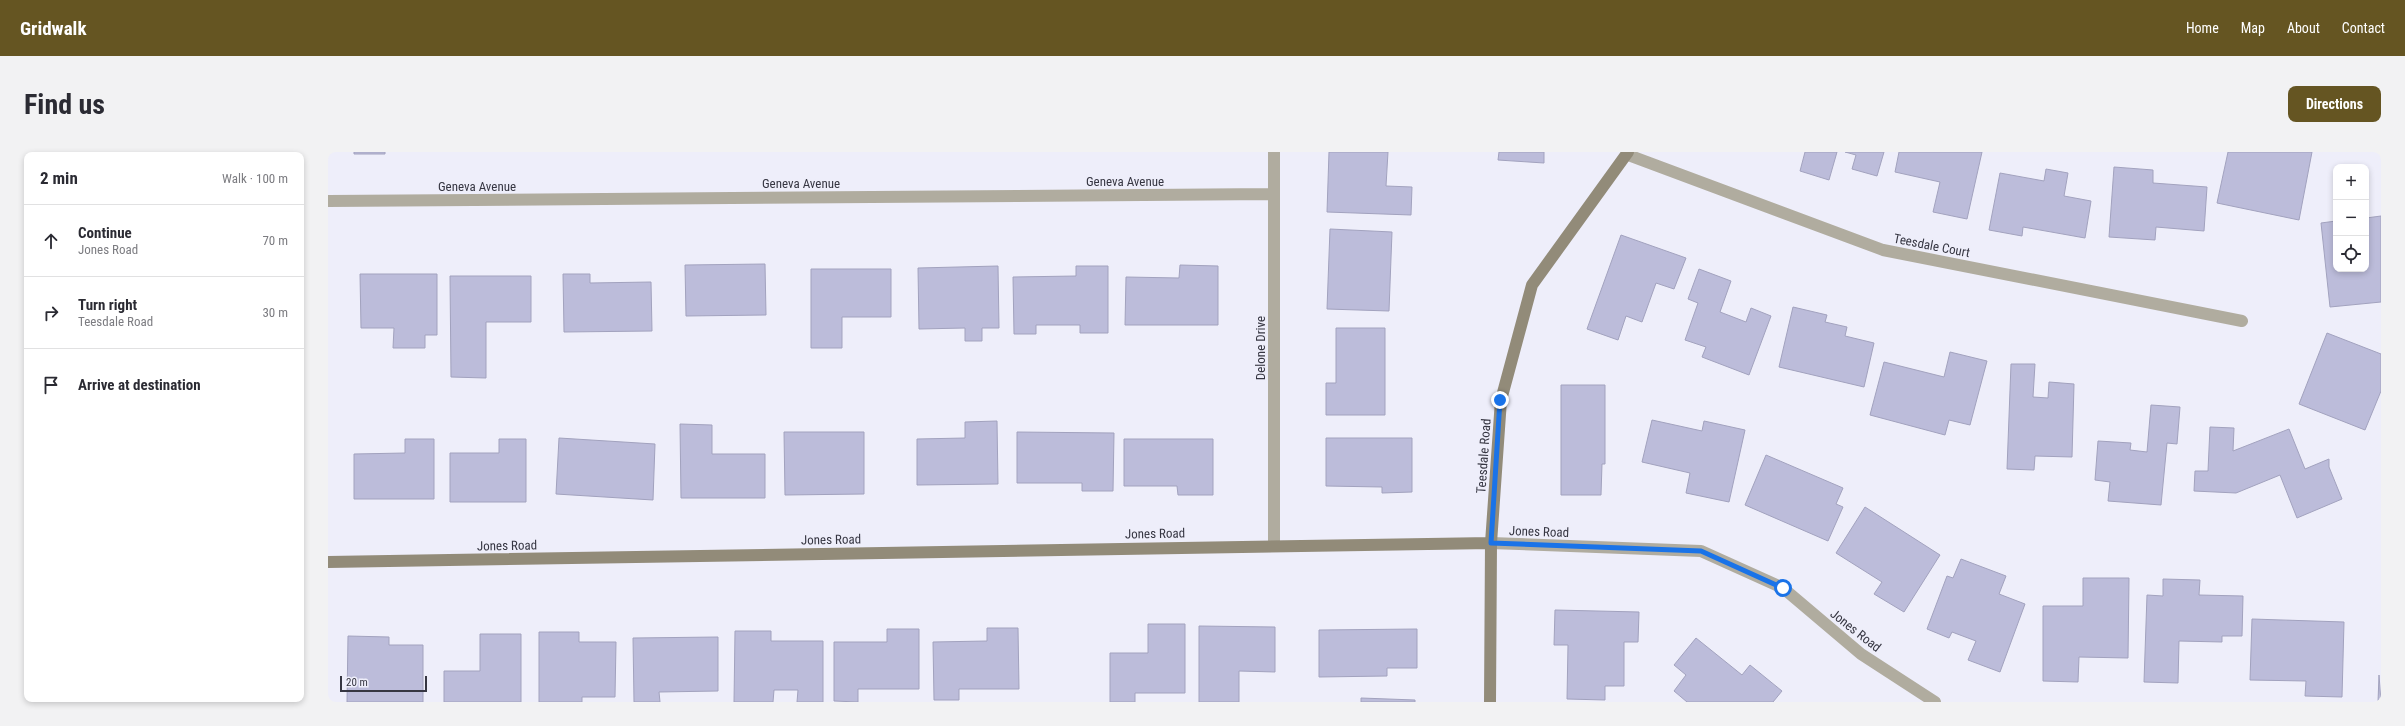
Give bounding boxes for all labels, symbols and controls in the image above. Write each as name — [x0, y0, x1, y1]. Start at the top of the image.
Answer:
text: Gridwalk — [20, 17, 86, 40]
text: Home — [2186, 20, 2219, 36]
text: Map — [2241, 20, 2265, 36]
text: About — [2287, 20, 2320, 36]
text: Contact — [2342, 20, 2385, 36]
button: Directions — [2288, 86, 2381, 122]
text: Find us — [24, 88, 105, 121]
map controls — [2333, 164, 2369, 272]
button: + — [2333, 164, 2369, 200]
text: 2 min — [40, 168, 78, 188]
text: Walk · 100 m — [222, 171, 288, 186]
street label: Geneva Avenue — [1086, 174, 1164, 189]
street label: Geneva Avenue — [762, 176, 840, 191]
street label: Geneva Avenue — [438, 179, 516, 194]
button: − — [2333, 200, 2369, 236]
text: Continue — [78, 224, 132, 242]
icon: ahead — [40, 230, 62, 252]
street label: Teesdale Court — [1893, 231, 1971, 260]
text: 70 m — [262, 233, 288, 248]
button: locate — [2333, 236, 2369, 272]
text: Jones Road — [78, 242, 138, 257]
text: Turn right — [78, 296, 137, 314]
icon: right — [40, 302, 62, 324]
text: 30 m — [262, 305, 288, 320]
text: Teesdale Road — [78, 314, 153, 329]
street label: Delone Drive — [1253, 316, 1268, 380]
icon: arrive — [40, 374, 62, 396]
text: Arrive at destination — [78, 376, 201, 394]
route end — [1491, 391, 1509, 409]
street label: Teesdale Road — [1473, 418, 1494, 494]
street label: Jones Road — [1509, 523, 1569, 540]
street label: Jones Road — [1125, 525, 1185, 542]
street label: Jones Road — [801, 531, 861, 548]
street label: Jones Road — [477, 537, 537, 554]
route start — [1774, 579, 1792, 597]
street label: Jones Road — [1827, 606, 1884, 655]
scale bar — [340, 674, 427, 693]
text: 20 m — [346, 676, 368, 689]

